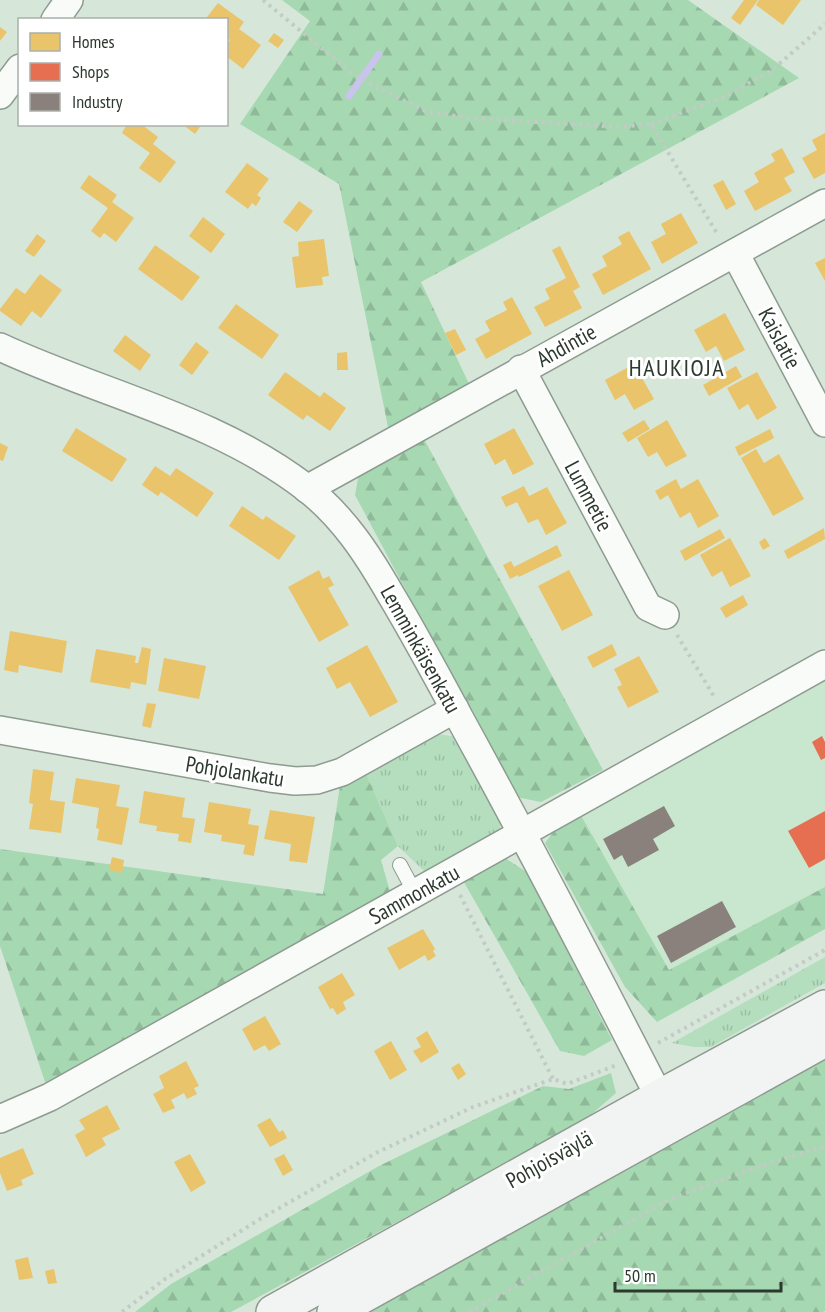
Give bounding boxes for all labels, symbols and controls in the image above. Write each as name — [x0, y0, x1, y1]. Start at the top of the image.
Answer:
legend — [18, 18, 228, 126]
text: Homes — [72, 30, 115, 53]
text: Shops — [72, 60, 109, 83]
text: Industry — [72, 90, 123, 113]
street label: Kaislatie — [752, 303, 808, 373]
street label: Ahdintie — [531, 317, 601, 373]
district label: HAUKIOJA — [629, 352, 725, 383]
street label: Lummetie — [559, 456, 619, 536]
street label: Lemminkäisenkatu — [374, 580, 468, 718]
street label: Pohjolankatu — [184, 749, 286, 793]
street label: Sammonkatu — [364, 858, 464, 930]
street label: Pohjoisväylä — [501, 1124, 597, 1194]
scale bar — [615, 1255, 782, 1293]
text: 50 m — [624, 1264, 656, 1287]

